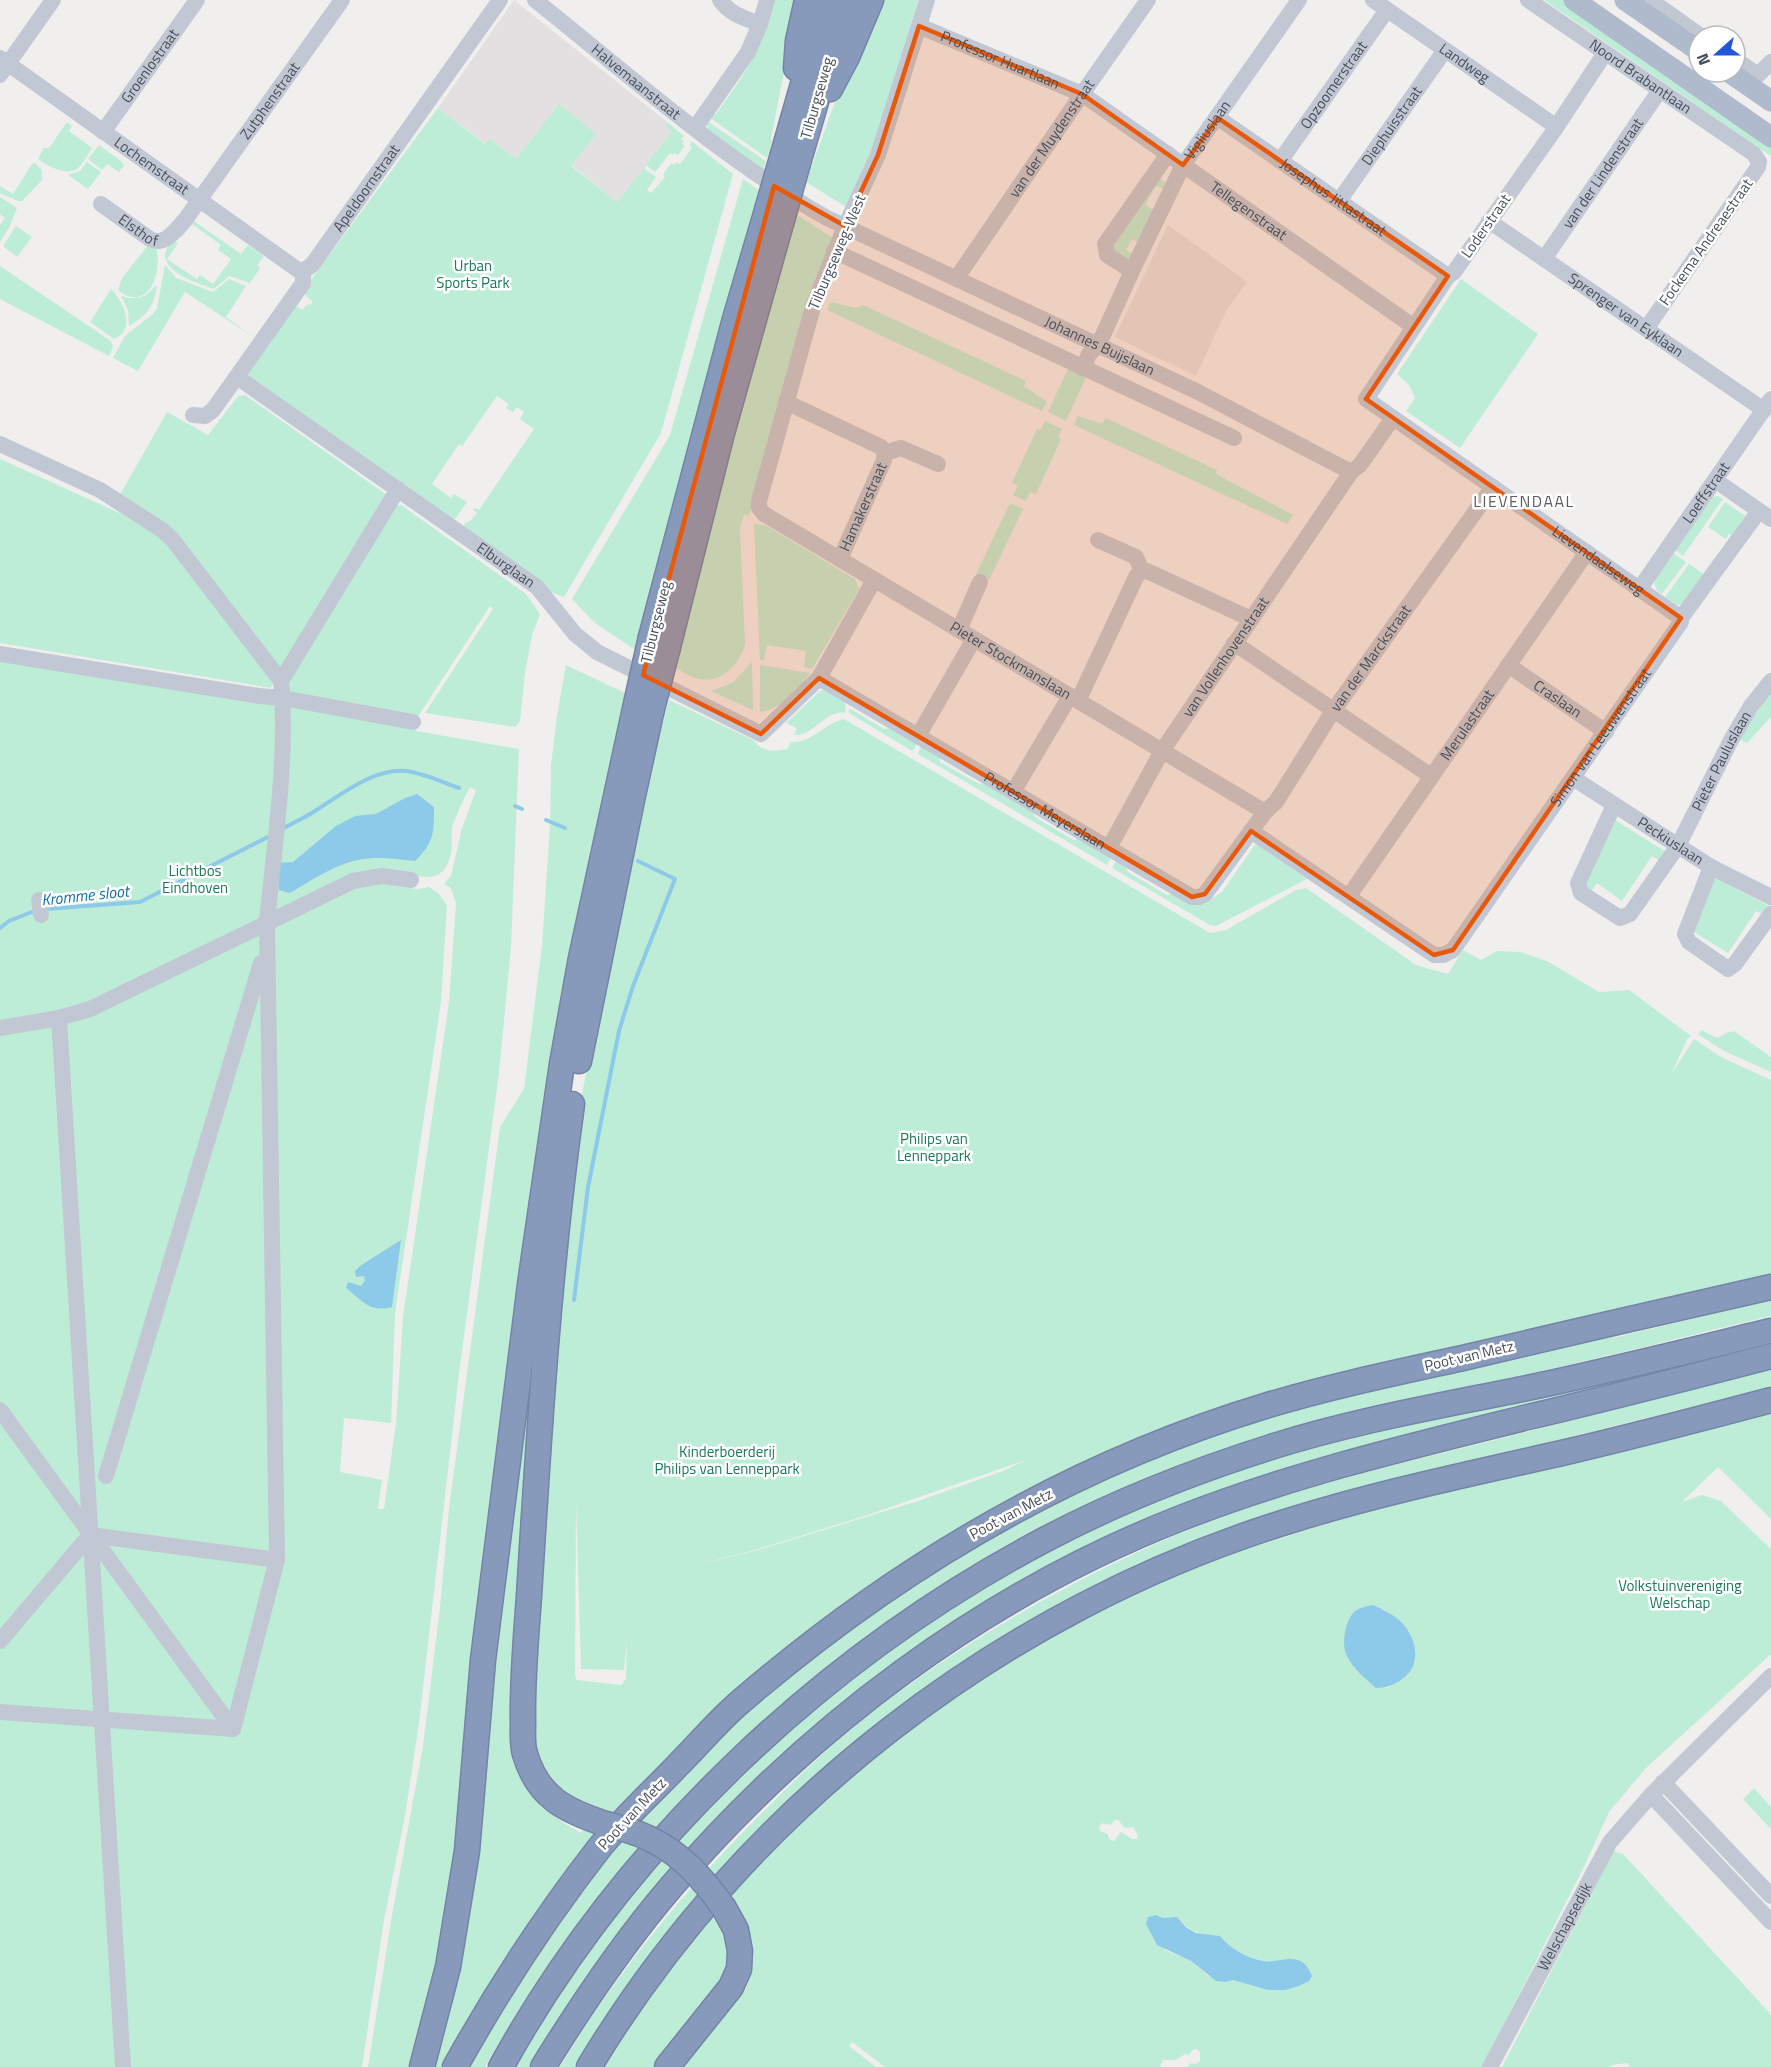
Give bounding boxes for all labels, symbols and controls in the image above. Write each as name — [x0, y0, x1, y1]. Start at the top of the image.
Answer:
street label: Groenlostraat — [115, 23, 185, 108]
street label: Professor Huartlaan — [937, 24, 1064, 95]
north arrow — [1687, 24, 1747, 84]
street label: Noord Brabantlaan — [1585, 33, 1696, 119]
street label: Opzoomerstraat — [1294, 35, 1373, 134]
street label: Landweg — [1434, 37, 1495, 89]
street label: Halvemaanstraat — [586, 38, 686, 125]
text: N — [1690, 50, 1716, 69]
street label: Tilburgseweg — [794, 54, 839, 142]
street label: Zutphenstraat — [234, 56, 306, 144]
street label: van der Muydenstraat — [1003, 74, 1100, 202]
street label: Diephuisstraat — [1355, 80, 1428, 170]
street label: Vigliuslaan — [1178, 95, 1236, 164]
street label: van der Lindenstraat — [1556, 112, 1649, 233]
street label: Lochemstraat — [110, 131, 195, 201]
street label: Apeldoornstraat — [327, 139, 406, 236]
street label: Josephus Jittastraat — [1276, 152, 1392, 242]
street label: Fockema Andreaestraat — [1653, 173, 1759, 310]
street label: Tellegenstraat — [1205, 175, 1293, 246]
street label: Loderstraat — [1455, 188, 1516, 262]
street label: Tilburgseweg-West — [802, 190, 872, 313]
street label: Elsthof — [114, 208, 160, 252]
park label: Urban Sports Park — [436, 254, 510, 294]
street label: Sprenger van Eyklaan — [1564, 267, 1689, 363]
street label: Johannes Buijslaan — [1041, 310, 1159, 381]
street label: Loeffstraat — [1676, 456, 1736, 528]
street label: Hamakerstraat — [833, 458, 893, 555]
district label: LIEVENDAAL — [1473, 489, 1575, 513]
street label: Lievendaalseweg — [1548, 520, 1650, 601]
street label: Elburglaan — [472, 536, 540, 593]
street label: Tilburgseweg — [634, 578, 677, 666]
street label: van Vollenhovenstraat — [1176, 591, 1275, 722]
street label: van der Marckstraat — [1324, 599, 1417, 716]
street label: Pieter Stockmanslaan — [946, 615, 1076, 705]
street label: Simon van Leeuwenstraat — [1544, 663, 1657, 811]
street label: Craslaan — [1529, 674, 1587, 723]
street label: Merulastraat — [1434, 684, 1500, 765]
street label: Pieter Pauluslaan — [1685, 706, 1757, 815]
street label: Professor Meyerslaan — [980, 765, 1111, 855]
street label: Peckiuslaan — [1633, 810, 1708, 870]
park label: Lichtbos Eindhoven — [162, 859, 228, 899]
water label: Kromme sloot — [40, 878, 132, 912]
park label: Philips van Lenneppark — [897, 1127, 971, 1167]
street label: Poot van Metz — [1422, 1334, 1516, 1377]
park label: Kinderboerderij Philips van Lenneppark — [654, 1440, 800, 1480]
street label: Poot van Metz — [965, 1482, 1057, 1545]
park label: Volkstuinvereniging Welschap — [1618, 1574, 1742, 1614]
street label: Poot van Metz — [592, 1772, 671, 1855]
street label: Welschapsedijk — [1531, 1878, 1597, 1975]

